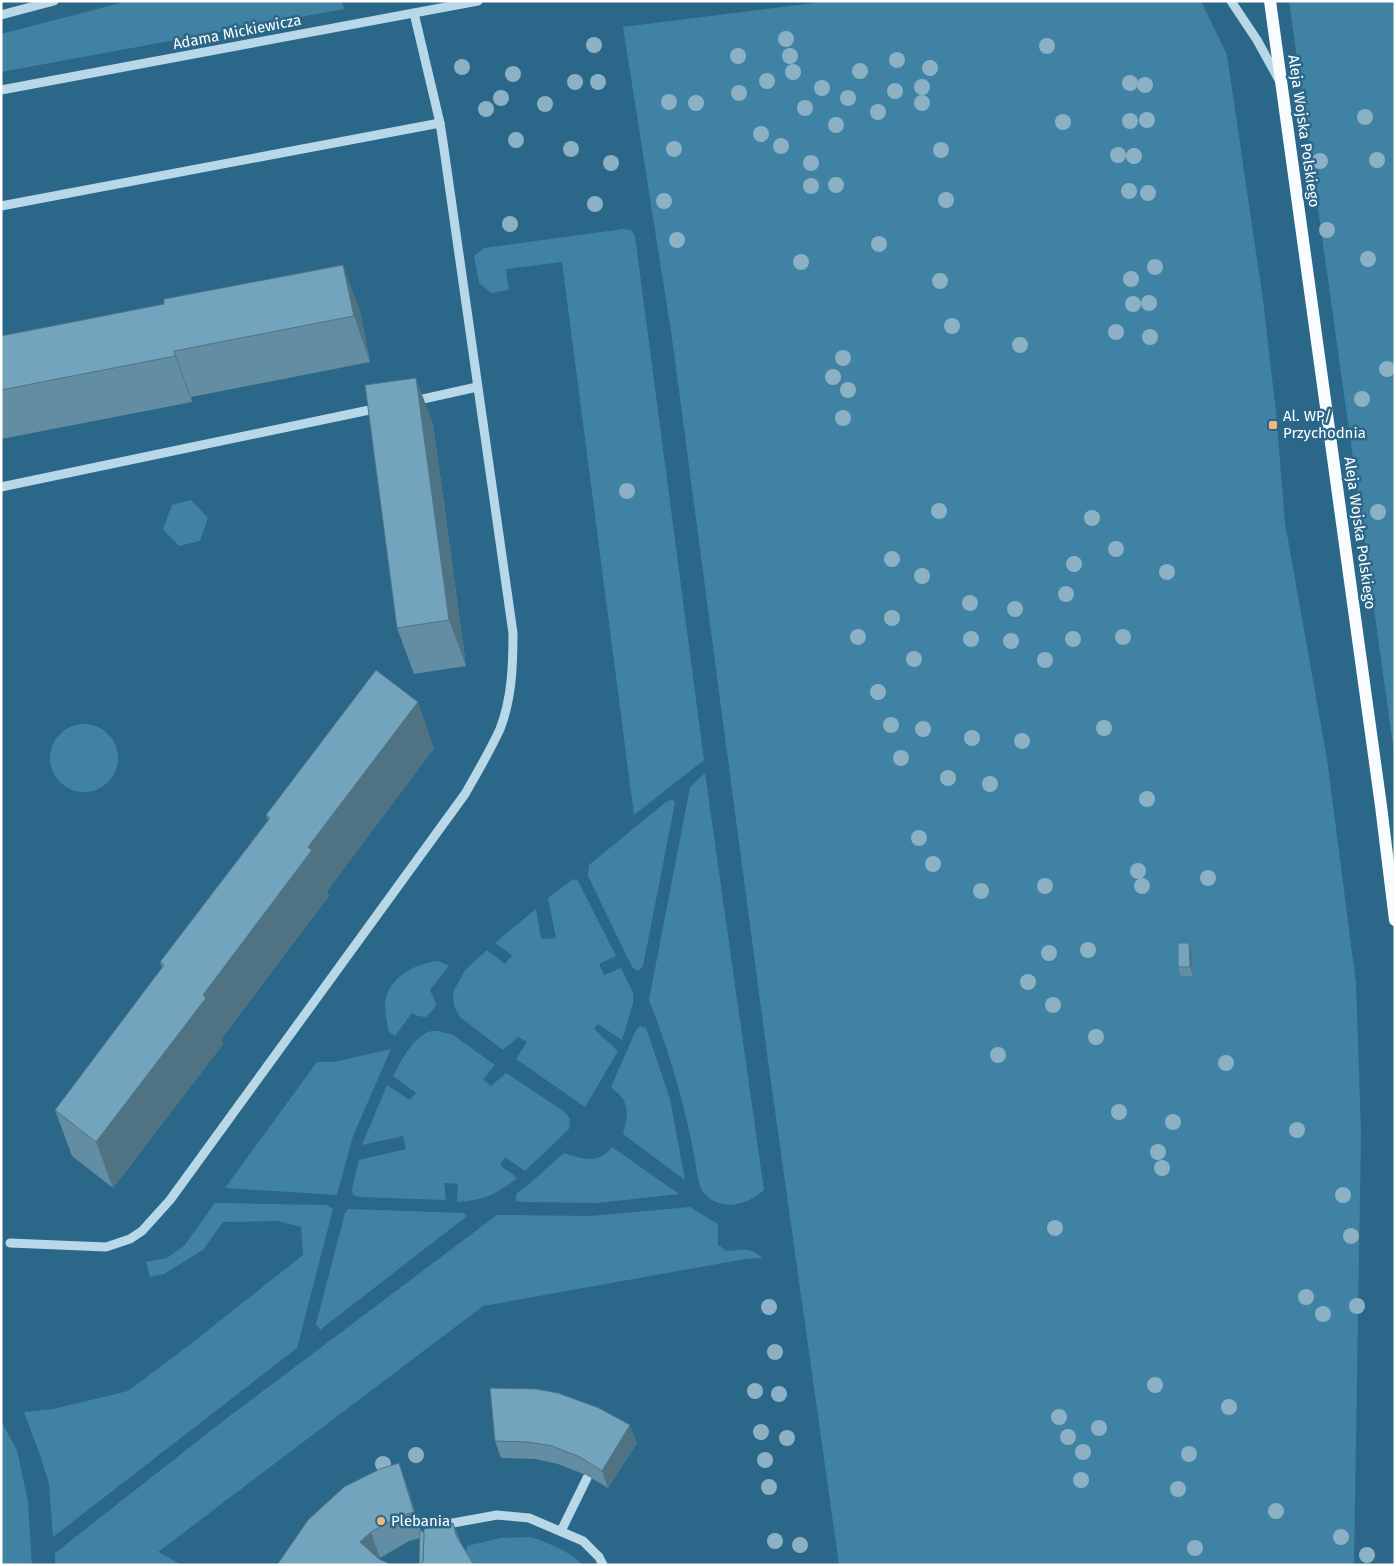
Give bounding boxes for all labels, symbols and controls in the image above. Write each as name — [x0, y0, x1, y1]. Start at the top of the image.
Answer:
street label: Adama Mickiewicza — [171, 11, 303, 53]
street label: Aleja Wojska Polskiego — [1284, 53, 1324, 209]
place label: Al. WP/ Przychodnia — [1283, 407, 1366, 442]
marker: Al. WP/ Przychodnia — [1267, 419, 1279, 431]
street label: Aleja Wojska Polskiego — [1340, 455, 1380, 611]
place label: Plebania — [391, 1512, 450, 1530]
marker: Plebania — [375, 1515, 387, 1527]

